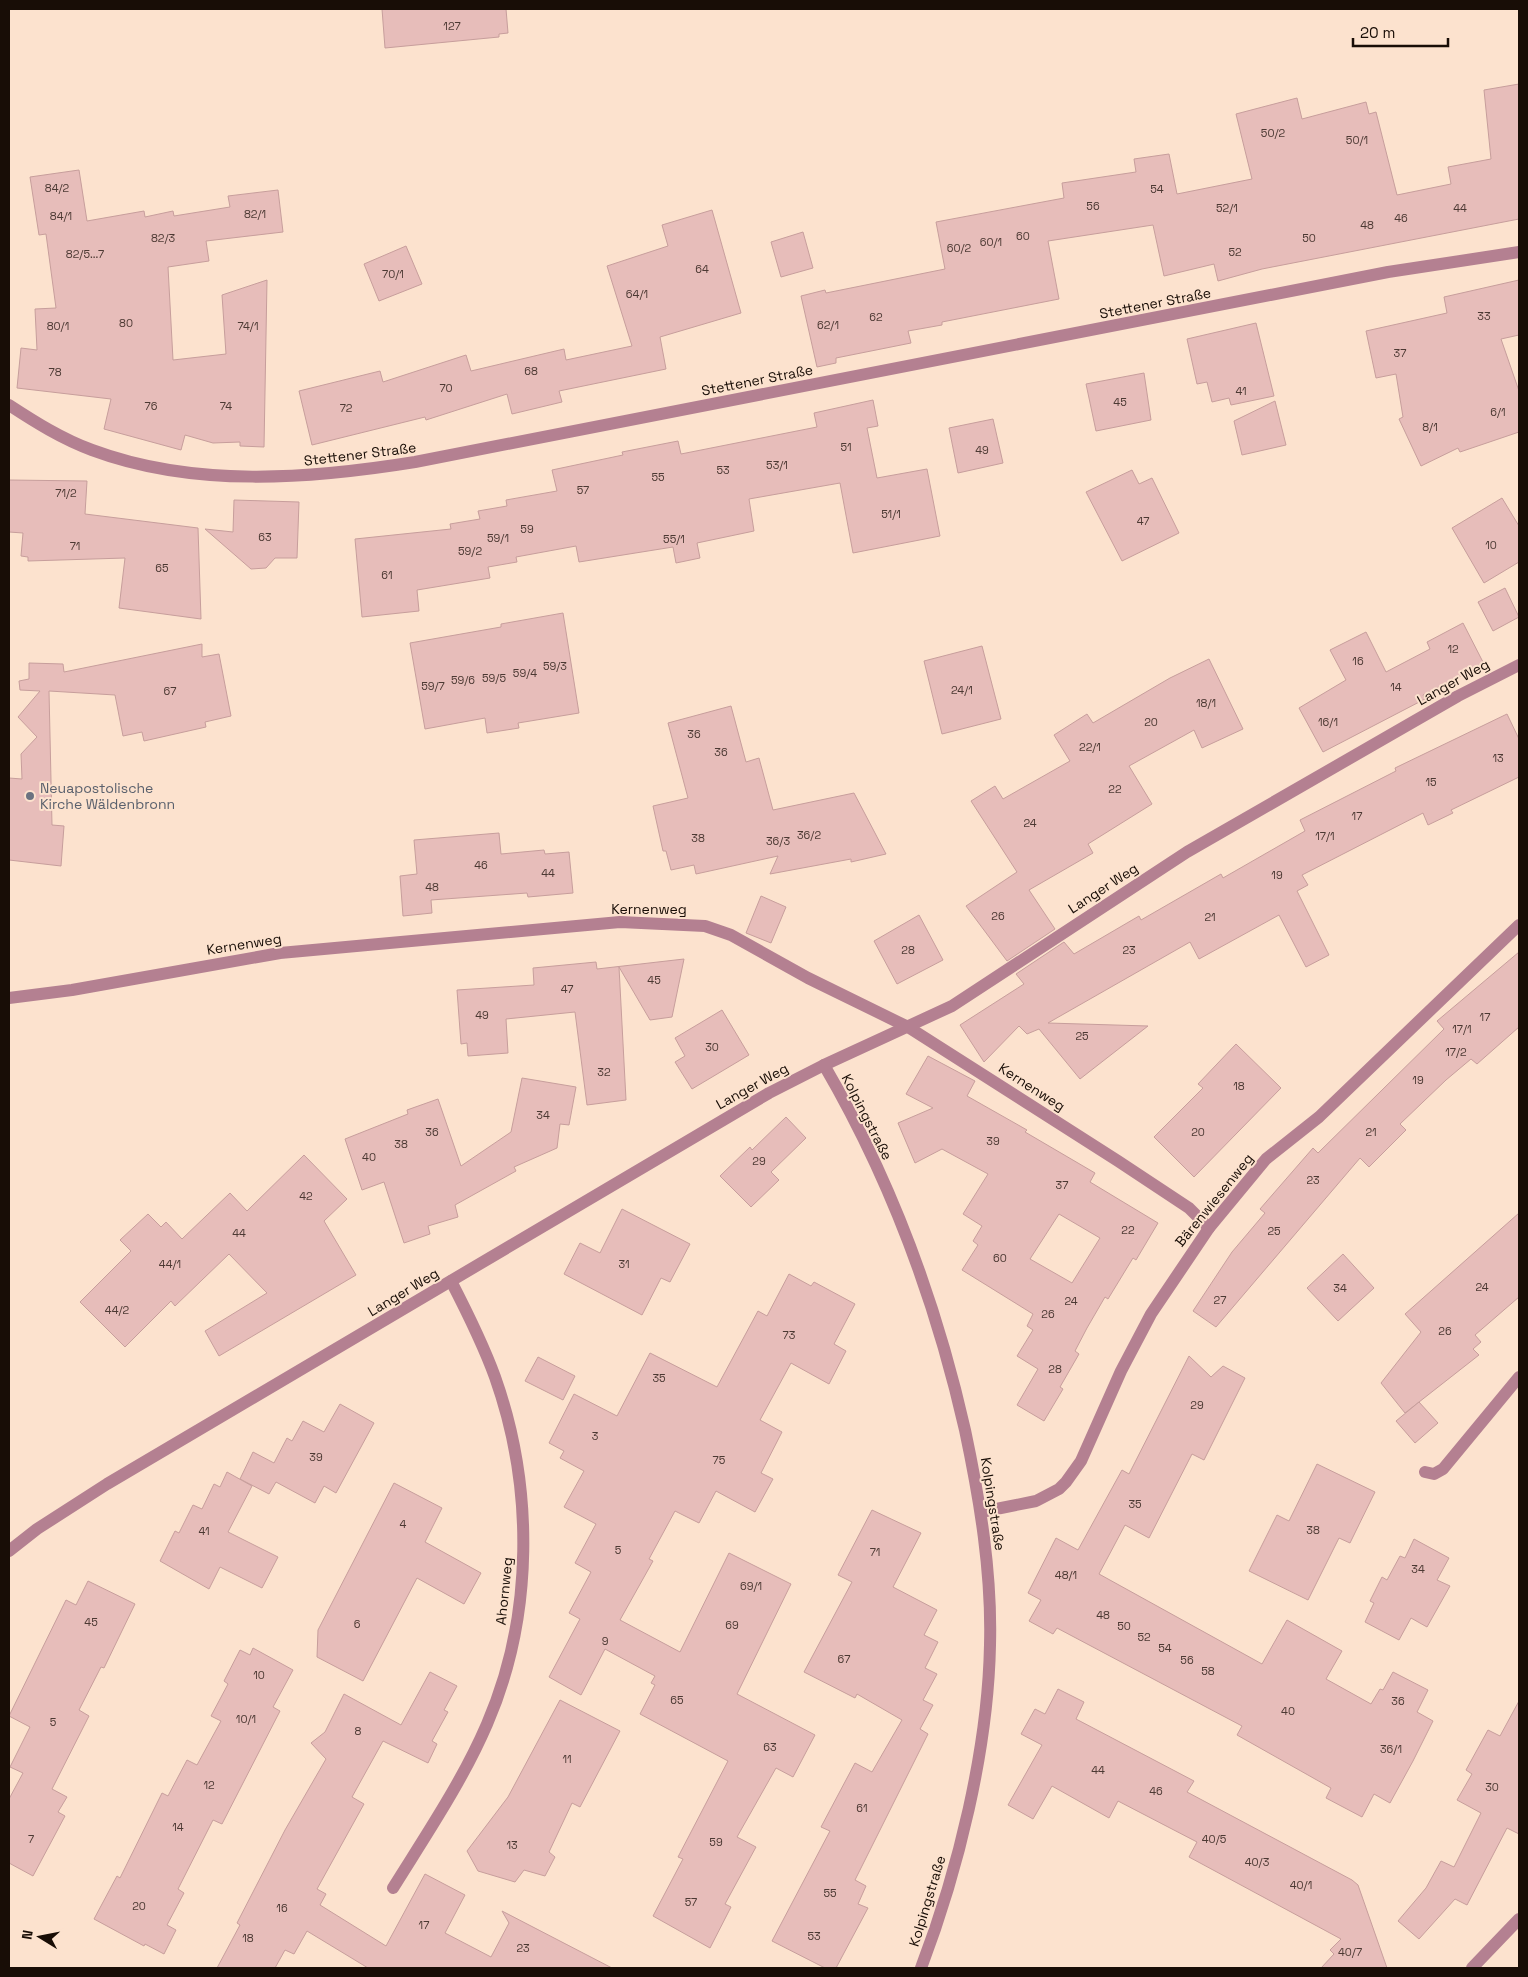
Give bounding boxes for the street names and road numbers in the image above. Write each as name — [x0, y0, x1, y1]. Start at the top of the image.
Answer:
street label: Stettener Straße — [1098, 283, 1212, 323]
street label: Stettener Straße — [700, 360, 814, 400]
street label: Stettener Straße — [303, 438, 417, 470]
street label: Langer Weg — [1414, 655, 1492, 709]
street label: Langer Weg — [1065, 859, 1141, 917]
street label: Kernenweg — [611, 900, 687, 918]
street label: Kernenweg — [205, 929, 283, 959]
street label: Langer Weg — [713, 1059, 791, 1113]
street label: Kernenweg — [995, 1059, 1069, 1115]
street label: Kolpingstraße — [838, 1071, 896, 1163]
street label: Bärenwiesenweg — [1171, 1150, 1257, 1250]
street label: Langer Weg — [364, 1264, 442, 1320]
street label: Kolpingstraße — [977, 1456, 1009, 1552]
street label: Ahornweg — [491, 1556, 517, 1626]
street label: Kolpingstraße — [905, 1853, 949, 1949]

